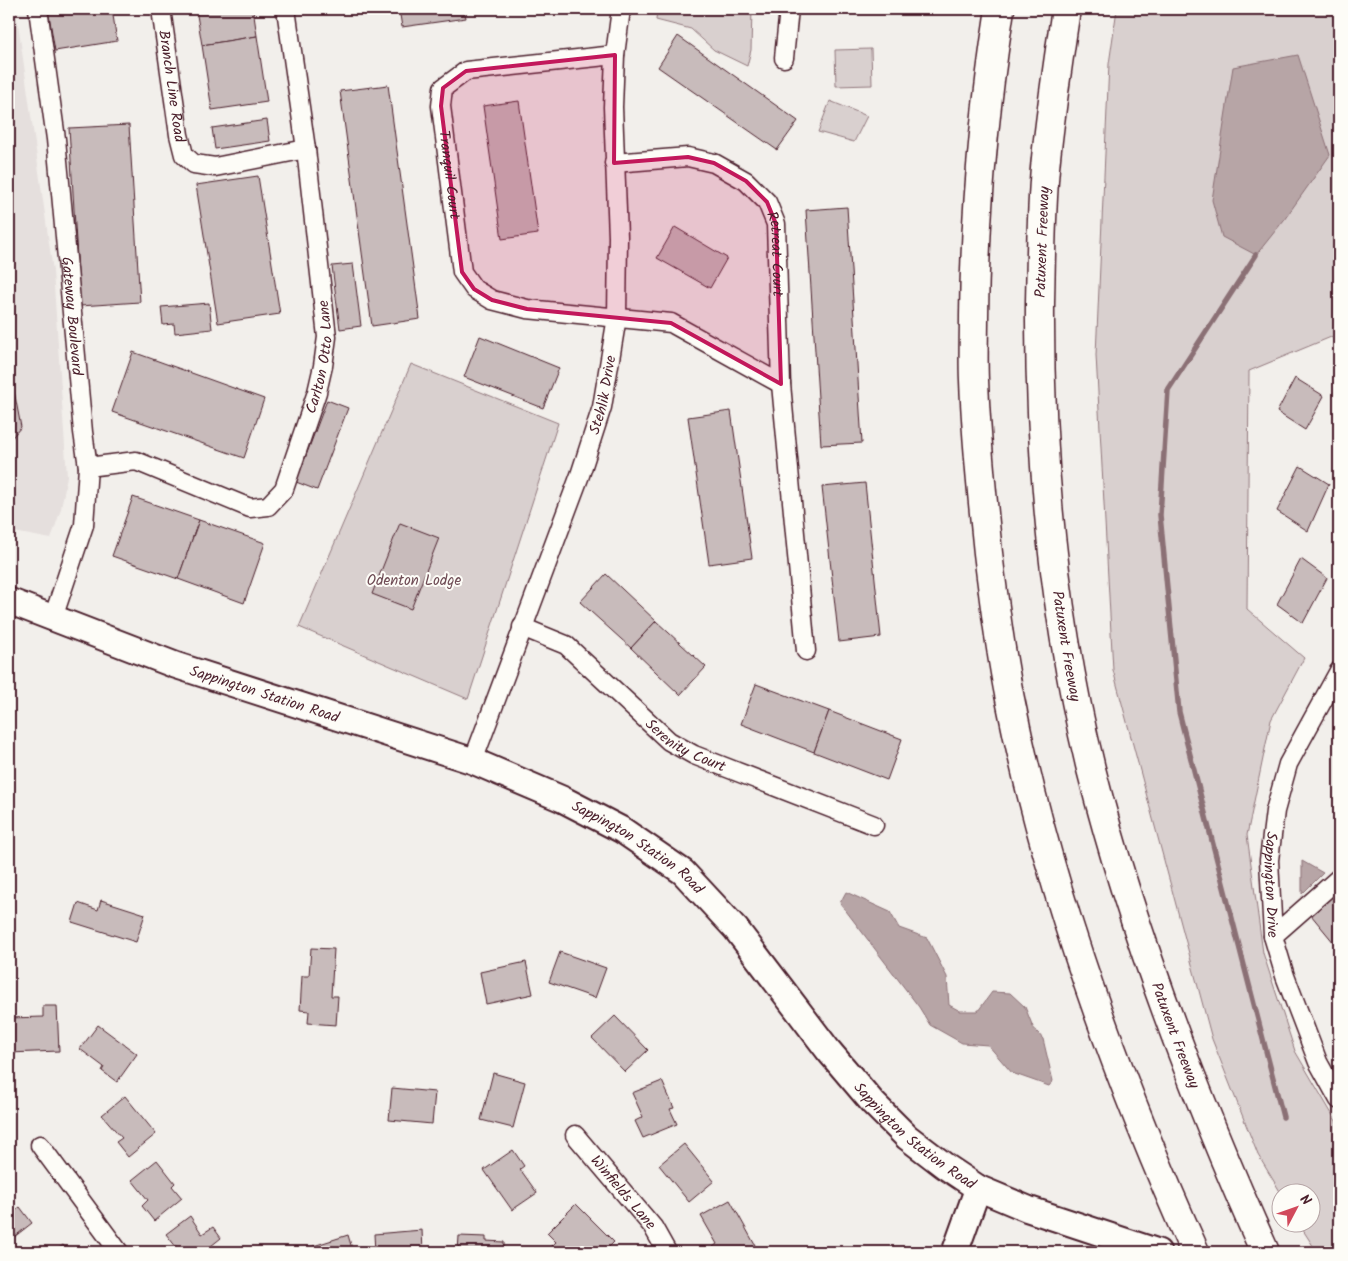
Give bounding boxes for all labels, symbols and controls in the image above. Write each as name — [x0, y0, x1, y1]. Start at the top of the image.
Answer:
street label: Branch Line Road — [151, 29, 192, 146]
street label: Tranquil Court — [431, 129, 466, 221]
street label: Patuxent Freeway — [1029, 185, 1057, 298]
street label: Retreat Court — [759, 208, 789, 297]
street label: Gateway Boulevard — [54, 256, 89, 377]
street label: Carlton Otto Lane — [299, 299, 340, 417]
street label: Stehlik Drive — [583, 353, 623, 438]
park label: Odenton Lodge — [367, 569, 461, 593]
street label: Patuxent Freeway — [1045, 589, 1087, 705]
street label: Sappington Station Road — [186, 659, 343, 730]
street label: Serenity Court — [639, 713, 729, 779]
street label: Sappington Station Road — [567, 795, 709, 901]
street label: Sappington Drive — [1256, 830, 1284, 939]
street label: Patuxent Freeway — [1144, 979, 1206, 1093]
street label: Sappington Station Road — [847, 1077, 981, 1197]
street label: Winfields Lane — [584, 1150, 662, 1236]
north arrow — [1270, 1184, 1320, 1234]
text: N — [1294, 1190, 1316, 1211]

